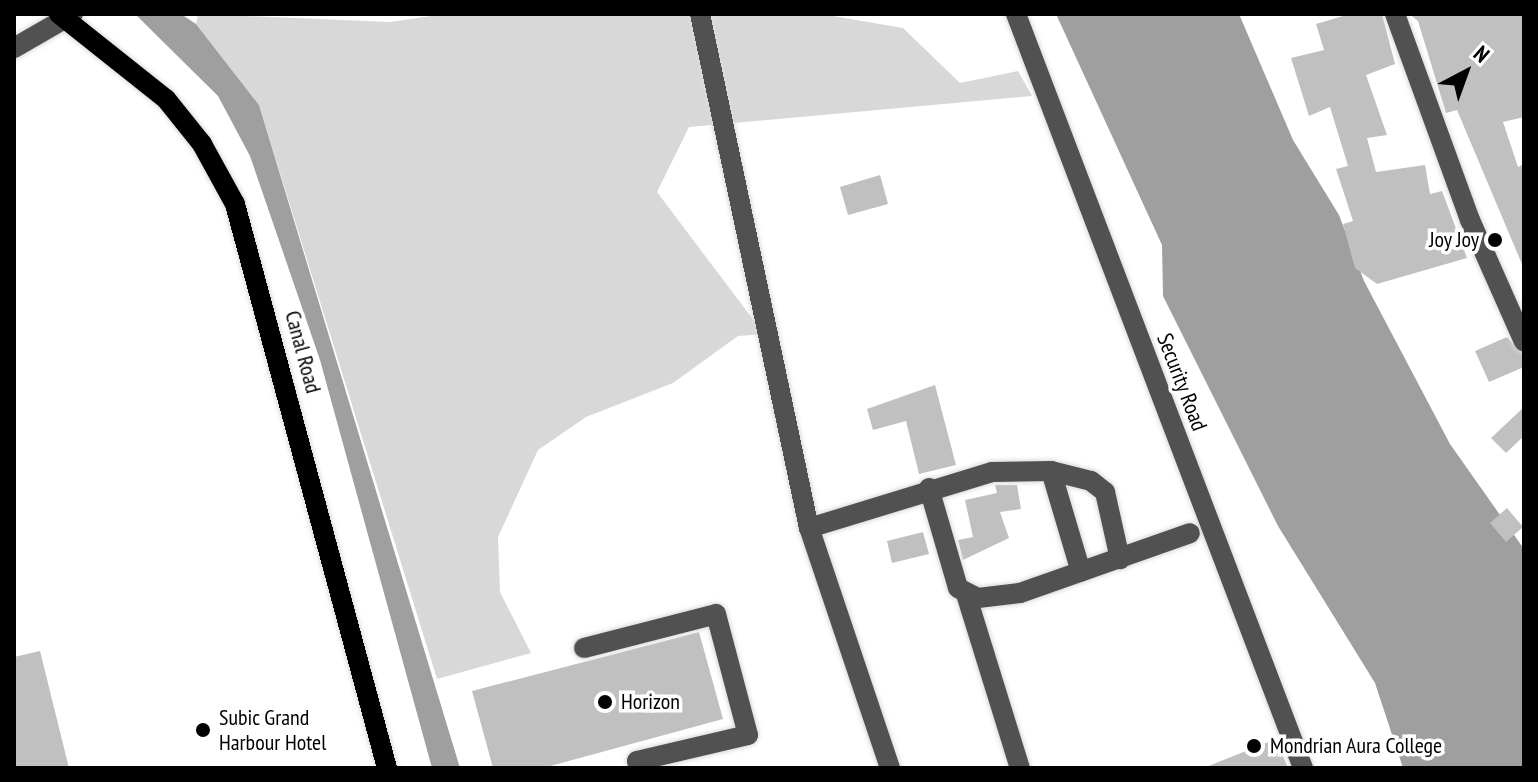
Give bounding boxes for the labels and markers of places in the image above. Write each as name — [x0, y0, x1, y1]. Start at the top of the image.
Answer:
place label: Joy Joy — [1429, 227, 1479, 253]
marker: Joy Joy — [1486, 231, 1504, 249]
place label: Horizon — [621, 689, 680, 715]
marker: Horizon — [596, 693, 614, 711]
place label: Subic Grand Harbour Hotel — [219, 704, 326, 756]
marker: Subic Grand Harbour Hotel — [194, 721, 212, 739]
place label: Mondrian Aura College — [1270, 733, 1443, 759]
marker: Mondrian Aura College — [1245, 737, 1263, 755]

